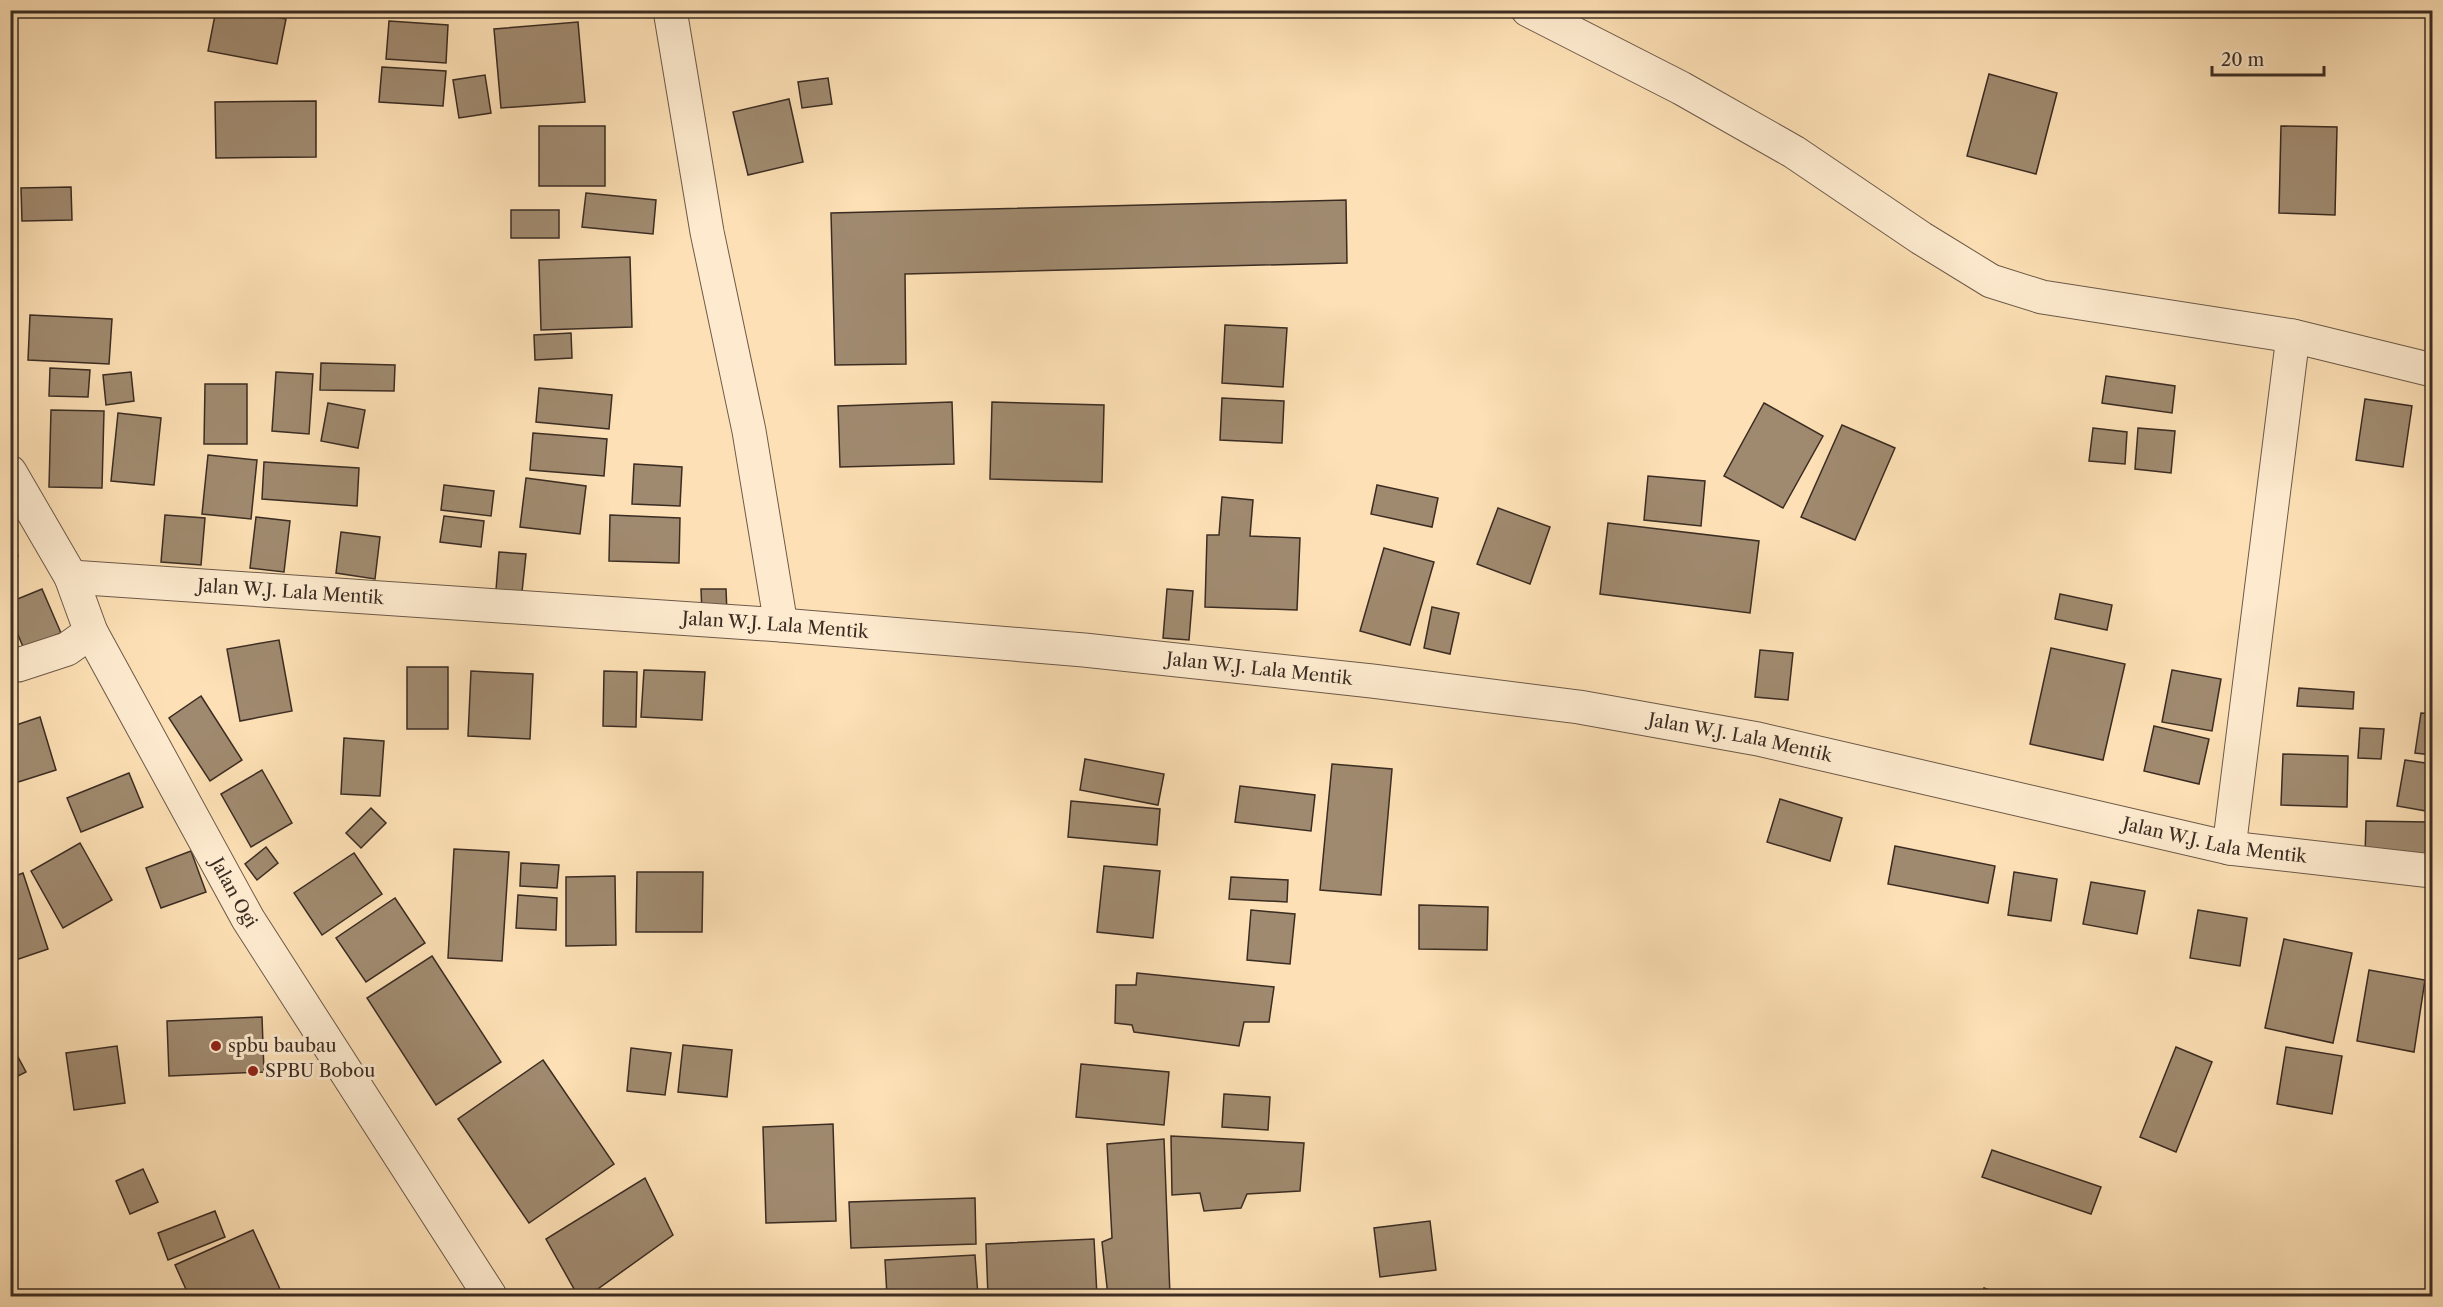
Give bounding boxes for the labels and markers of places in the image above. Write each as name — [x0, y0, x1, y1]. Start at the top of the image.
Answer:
place label: spbu baubau — [228, 1035, 337, 1057]
marker: spbu baubau — [209, 1039, 223, 1053]
place label: SPBU Bobou — [265, 1060, 375, 1082]
marker: SPBU Bobou — [246, 1064, 260, 1078]

